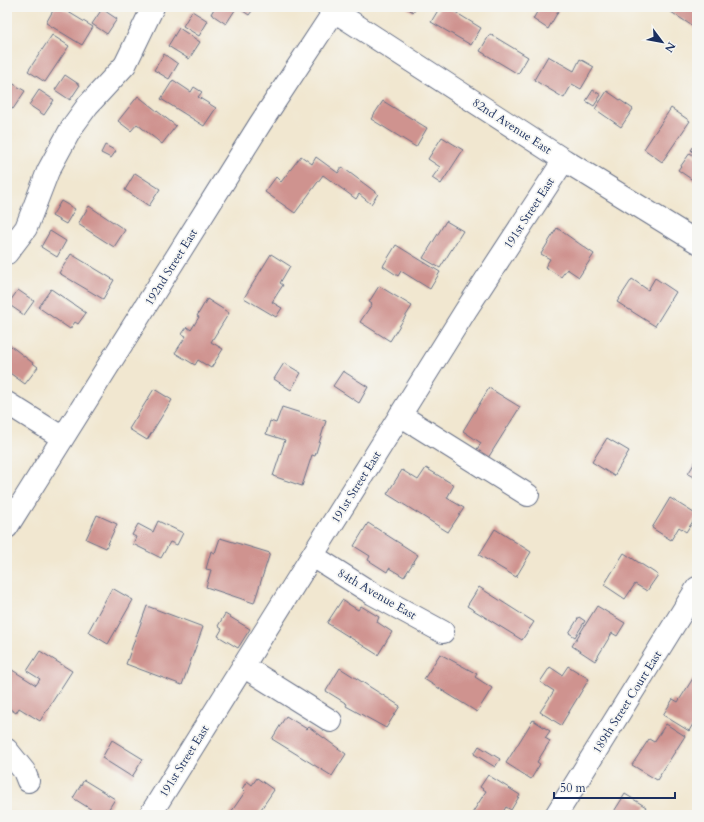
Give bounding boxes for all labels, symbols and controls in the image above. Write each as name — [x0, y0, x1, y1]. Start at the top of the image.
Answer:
north arrow — [642, 22, 682, 62]
text: N — [661, 39, 679, 55]
street label: 82nd Avenue East — [469, 94, 555, 158]
street label: 191st Street East — [500, 174, 558, 252]
street label: 192nd Street East — [141, 226, 201, 308]
street label: 191st Street East — [327, 448, 385, 526]
street label: 84th Avenue East — [335, 565, 419, 623]
street label: 189th Street Court East — [589, 647, 665, 756]
street label: 191st Street East — [155, 722, 213, 800]
scale bar — [554, 774, 675, 800]
text: 50 m — [560, 780, 587, 796]

